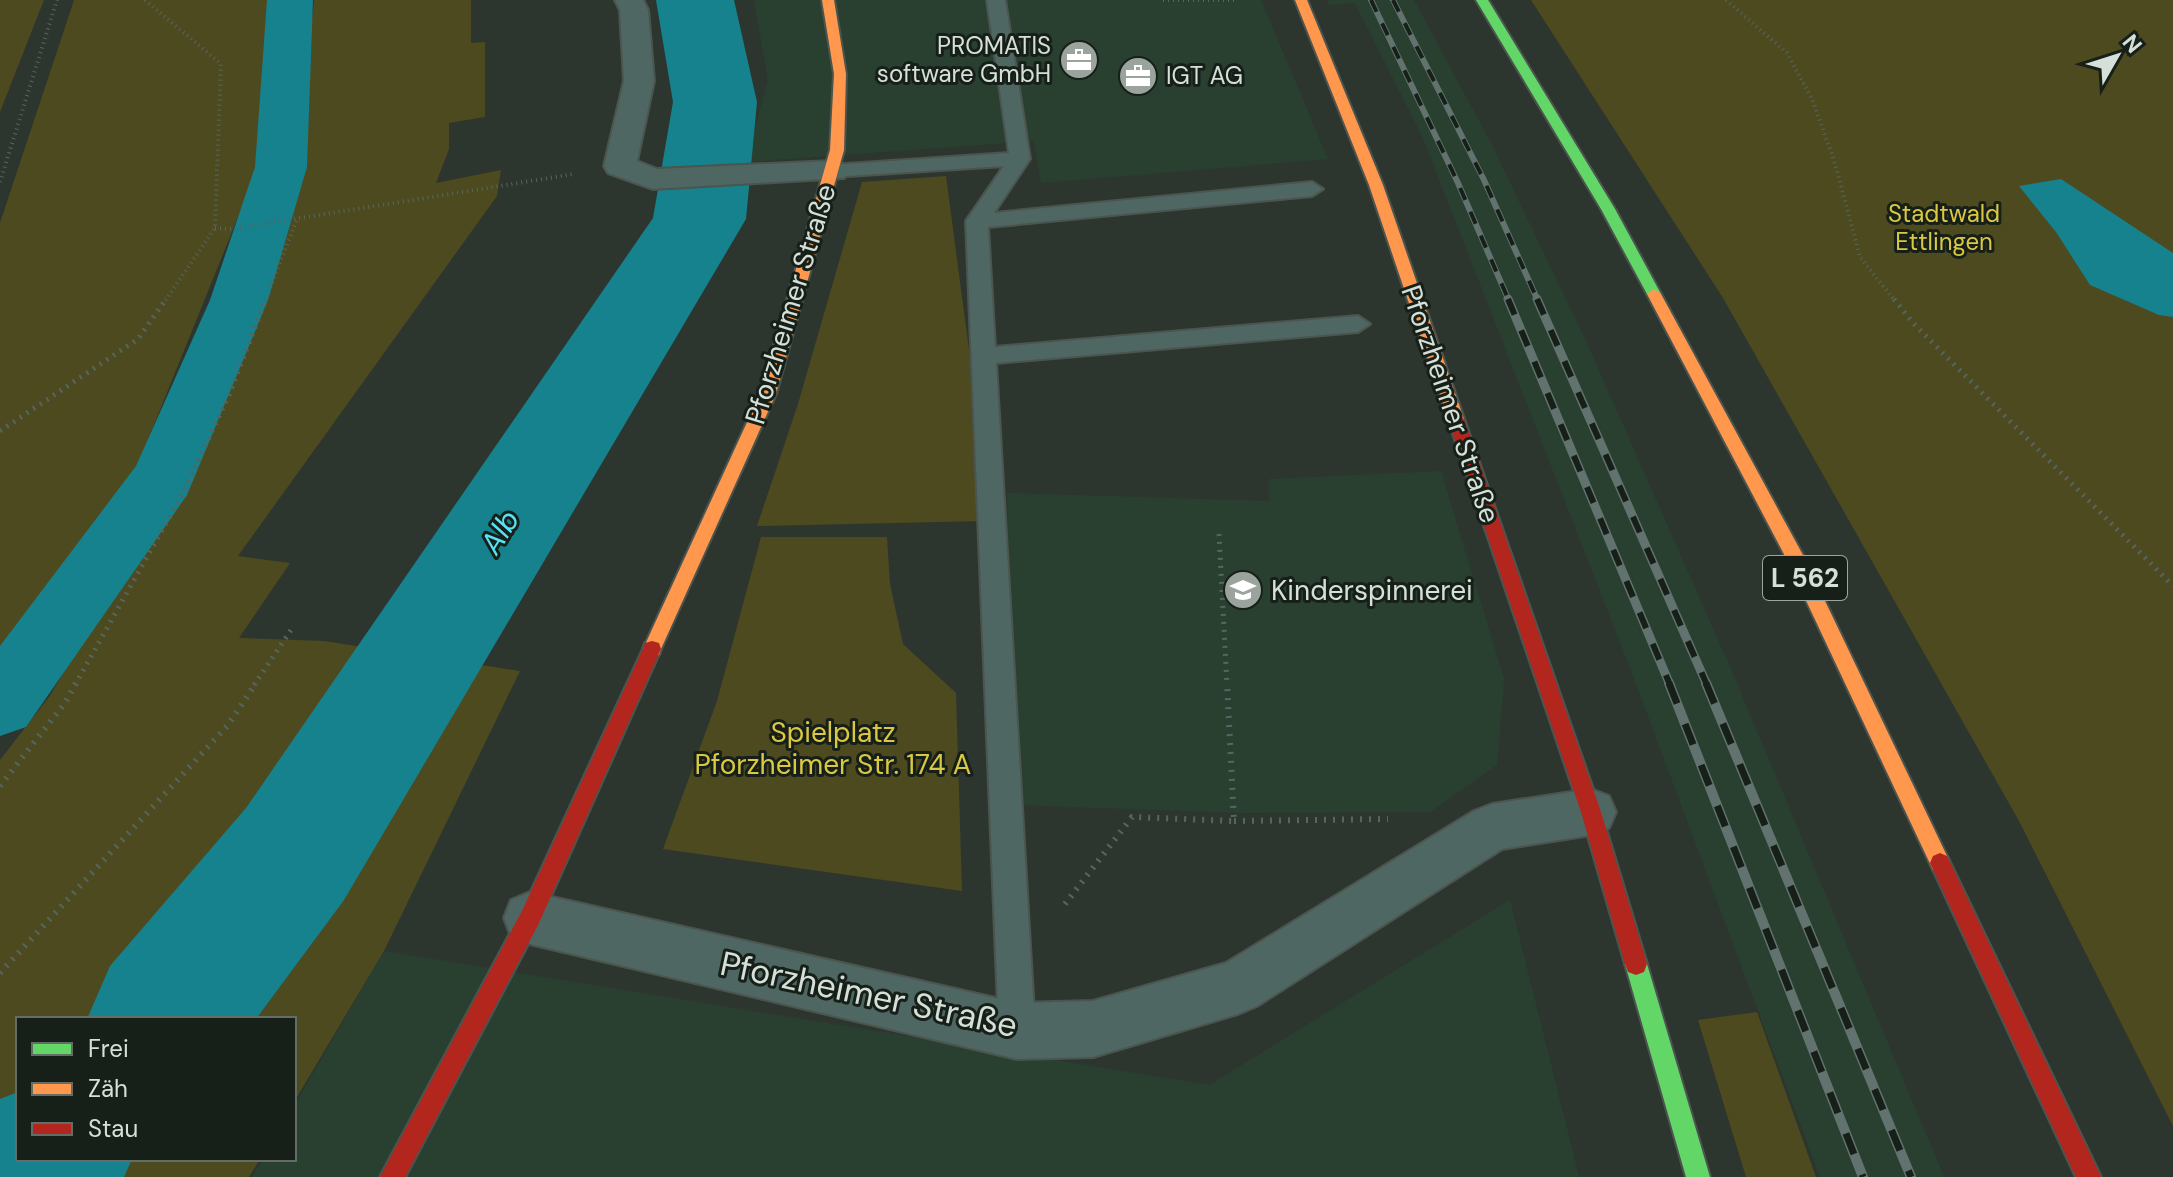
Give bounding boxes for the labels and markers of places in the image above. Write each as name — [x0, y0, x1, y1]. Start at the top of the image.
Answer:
place label: PROMATIS software GmbH — [877, 30, 1051, 89]
office icon: PROMATIS software GmbH — [1058, 39, 1100, 81]
office icon: IGT AG — [1117, 55, 1159, 97]
place label: IGT AG — [1166, 60, 1243, 91]
school or university icon: Kinderspinnerei — [1222, 569, 1264, 611]
place label: Kinderspinnerei — [1271, 572, 1473, 609]

